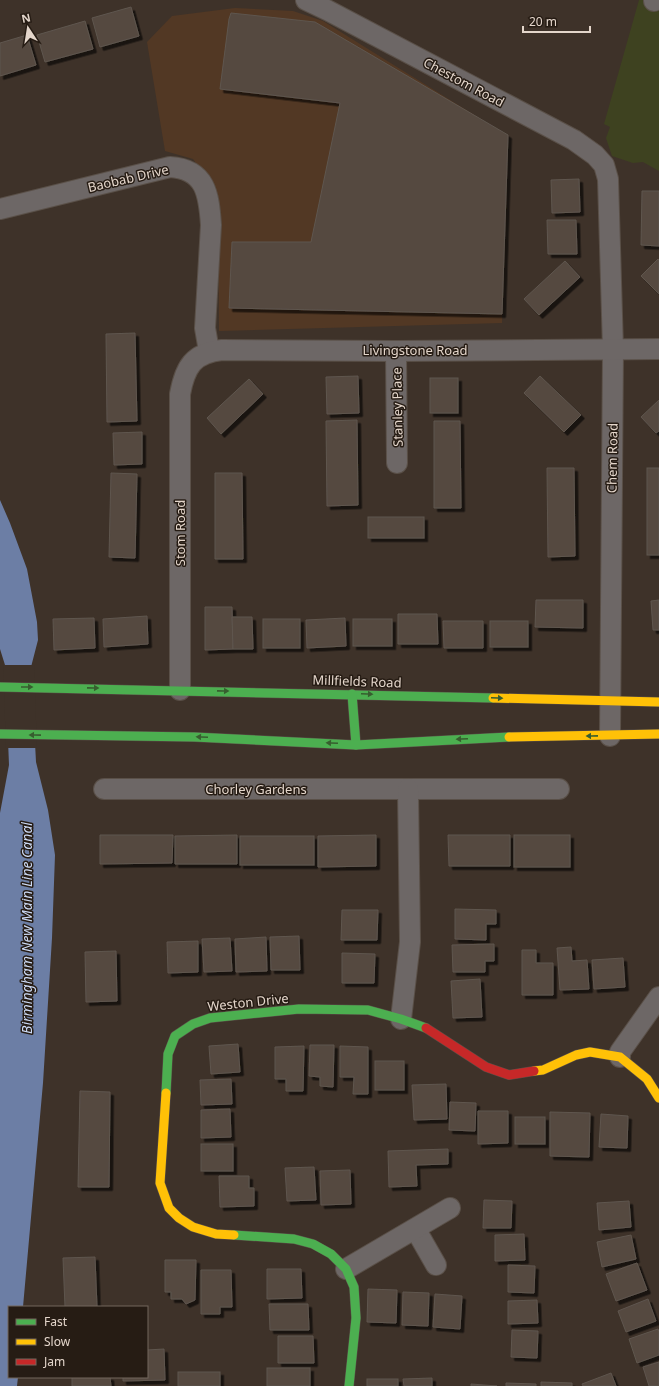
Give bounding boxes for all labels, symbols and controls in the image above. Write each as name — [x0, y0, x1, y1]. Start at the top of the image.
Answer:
north arrow — [8, 8, 48, 48]
scale bar — [523, 8, 590, 34]
text: N — [20, 9, 32, 26]
text: 20 m — [529, 13, 557, 30]
street label: Chestom Road — [420, 53, 508, 111]
street label: Baobab Drive — [86, 160, 170, 196]
street label: Livingstone Road — [363, 341, 467, 359]
street label: Stanley Place — [387, 367, 407, 447]
street label: Chem Road — [602, 423, 622, 493]
street label: Stom Road — [171, 500, 189, 566]
street label: Millfields Road — [312, 670, 402, 692]
one-way arrow — [21, 684, 34, 690]
one-way arrow — [87, 685, 100, 691]
one-way arrow — [217, 688, 230, 694]
one-way arrow — [361, 691, 374, 697]
one-way arrow — [491, 695, 504, 701]
one-way arrow — [28, 732, 41, 738]
one-way arrow — [585, 733, 598, 739]
one-way arrow — [195, 734, 208, 740]
one-way arrow — [456, 736, 468, 743]
one-way arrow — [326, 740, 338, 747]
street label: Chorley Gardens — [205, 780, 307, 798]
water label: Birmingham New Main Line Canal — [17, 822, 36, 1034]
street label: Weston Drive — [207, 989, 289, 1015]
legend — [8, 1306, 148, 1378]
text: Fast — [44, 1313, 68, 1330]
text: Slow — [44, 1333, 71, 1350]
text: Jam — [43, 1353, 65, 1370]

